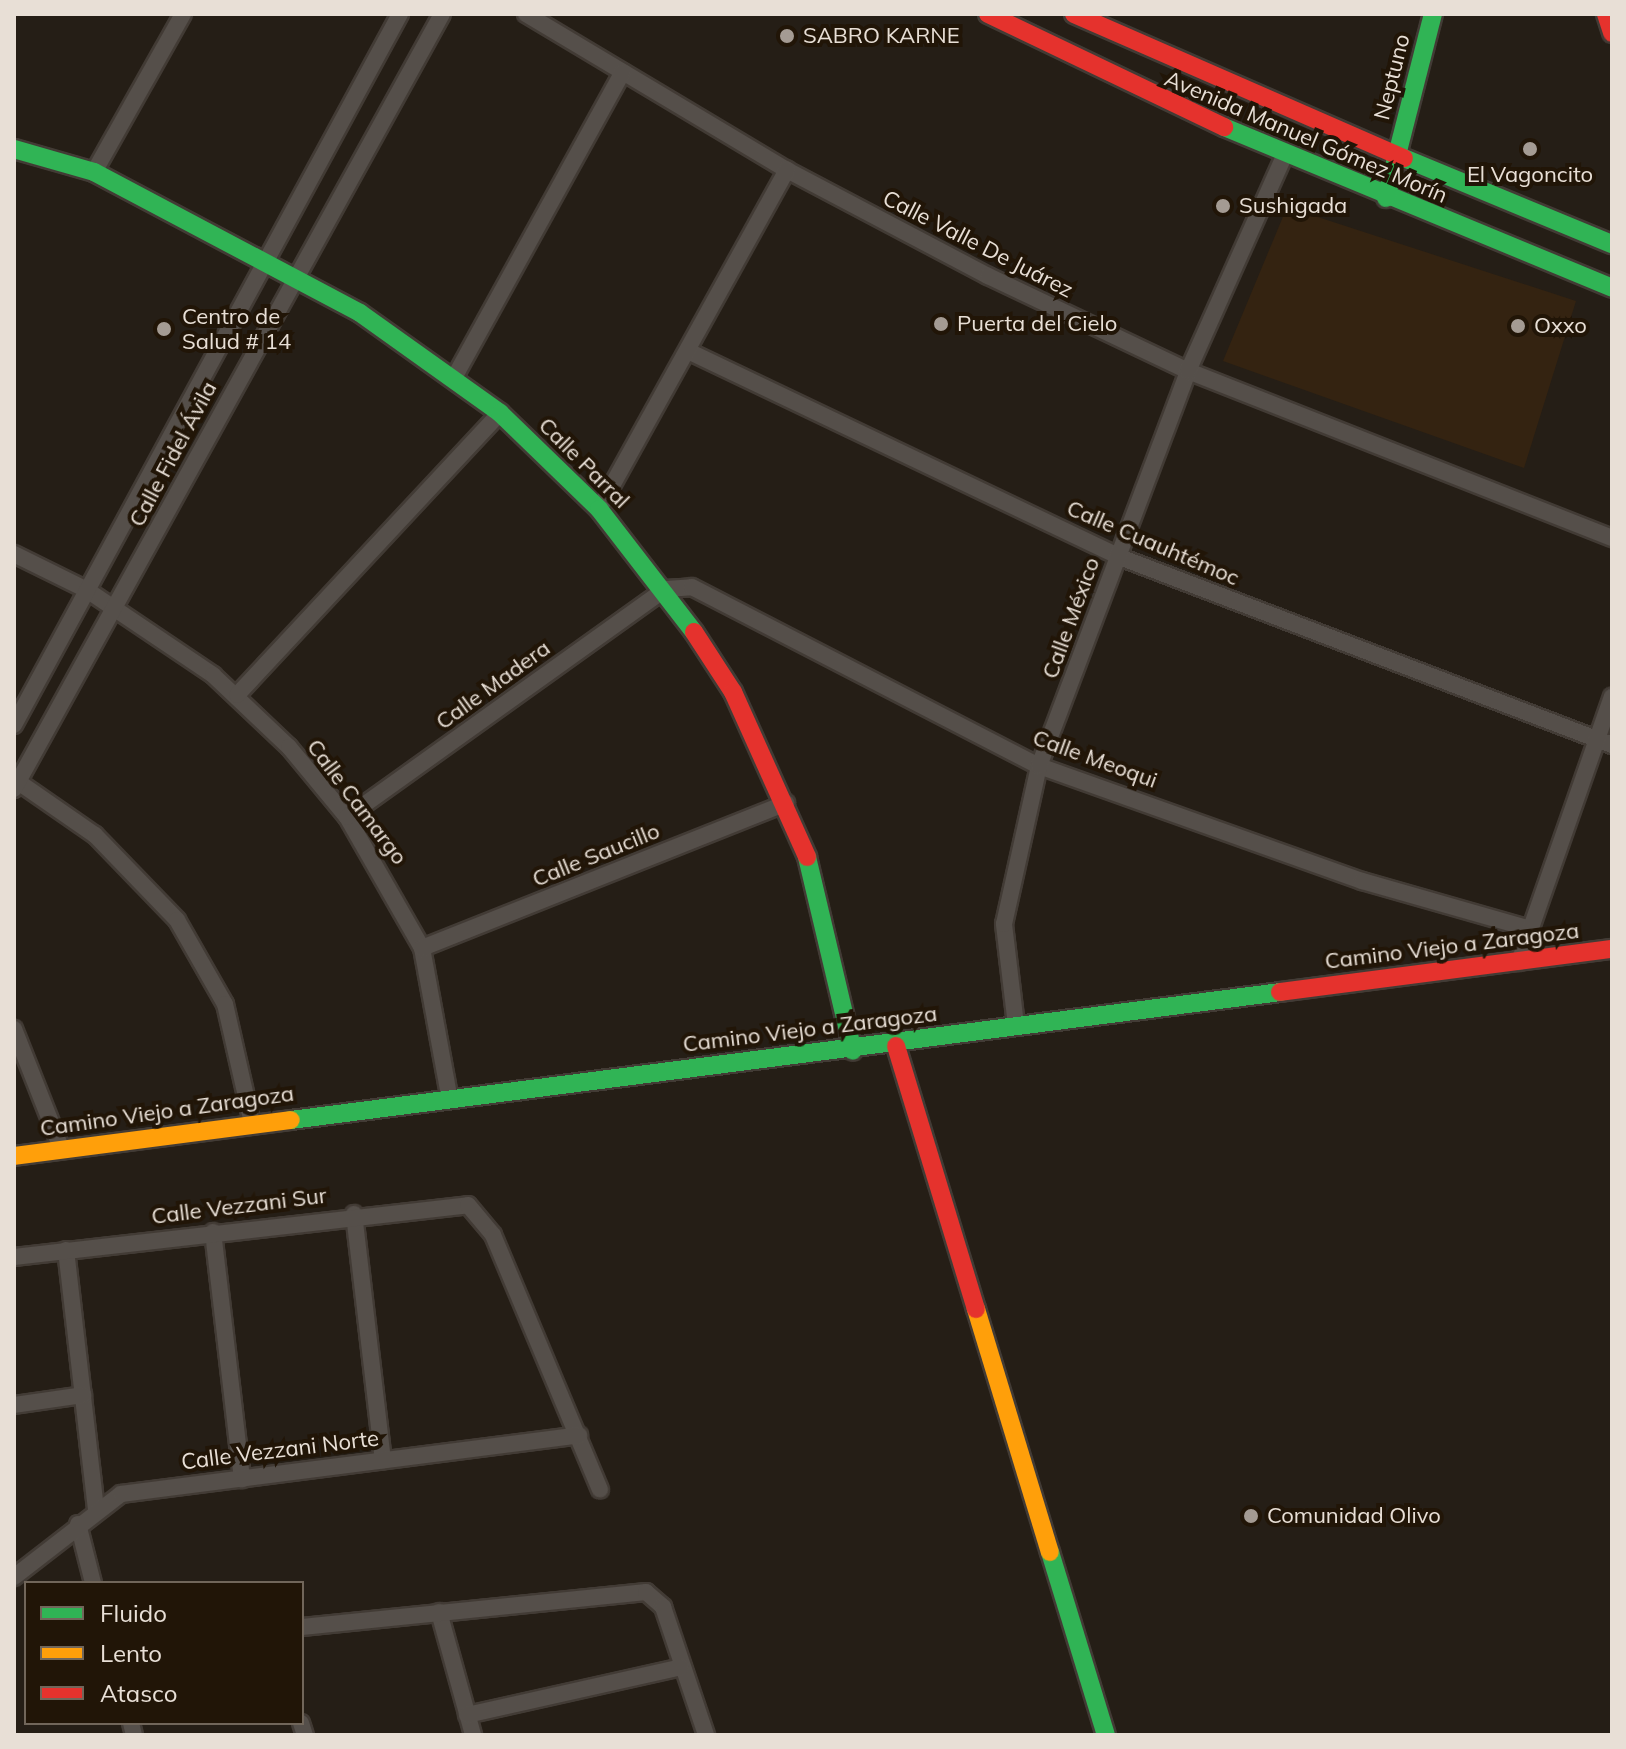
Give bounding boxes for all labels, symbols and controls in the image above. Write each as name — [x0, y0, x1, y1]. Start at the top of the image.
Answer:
place label: SABRO KARNE — [803, 23, 960, 49]
marker: SABRO KARNE — [778, 27, 796, 45]
street label: Neptuno — [1369, 31, 1415, 123]
street label: Avenida Manuel Gómez Morín — [1161, 65, 1451, 209]
marker: El Vagoncito — [1521, 140, 1539, 158]
place label: El Vagoncito — [1467, 162, 1593, 188]
street label: Calle Valle De Juárez — [878, 185, 1078, 303]
place label: Sushigada — [1239, 193, 1347, 219]
marker: Sushigada — [1214, 197, 1232, 215]
place label: Centro de Salud # 14 — [182, 303, 291, 354]
place label: Puerta del Cielo — [957, 311, 1117, 337]
place label: Oxxo — [1534, 313, 1587, 339]
marker: Puerta del Cielo — [932, 315, 950, 333]
marker: Oxxo — [1509, 317, 1527, 335]
marker: Centro de Salud # 14 — [153, 318, 175, 340]
street label: Calle Fidel Ávila — [124, 377, 222, 531]
street label: Calle Parral — [533, 412, 635, 514]
street label: Calle Cuauhtémoc — [1063, 495, 1243, 591]
street label: Calle México — [1037, 554, 1105, 682]
street label: Calle Madera — [431, 635, 555, 735]
street label: Calle Meoqui — [1029, 724, 1161, 794]
street label: Calle Camargo — [301, 734, 413, 870]
street label: Calle Saucillo — [529, 818, 663, 892]
street label: Camino Viejo a Zaragoza — [1323, 917, 1581, 975]
street label: Camino Viejo a Zaragoza — [681, 1000, 939, 1058]
street label: Camino Viejo a Zaragoza — [38, 1080, 296, 1142]
street label: Calle Vezzani Sur — [150, 1182, 328, 1230]
street label: Calle Vezzani Norte — [180, 1425, 380, 1475]
place label: Comunidad Olivo — [1267, 1503, 1441, 1529]
marker: Comunidad Olivo — [1242, 1507, 1260, 1525]
legend — [24, 1581, 304, 1725]
text: Fluido — [100, 1598, 167, 1628]
text: Lento — [100, 1638, 162, 1668]
text: Atasco — [100, 1678, 177, 1708]

